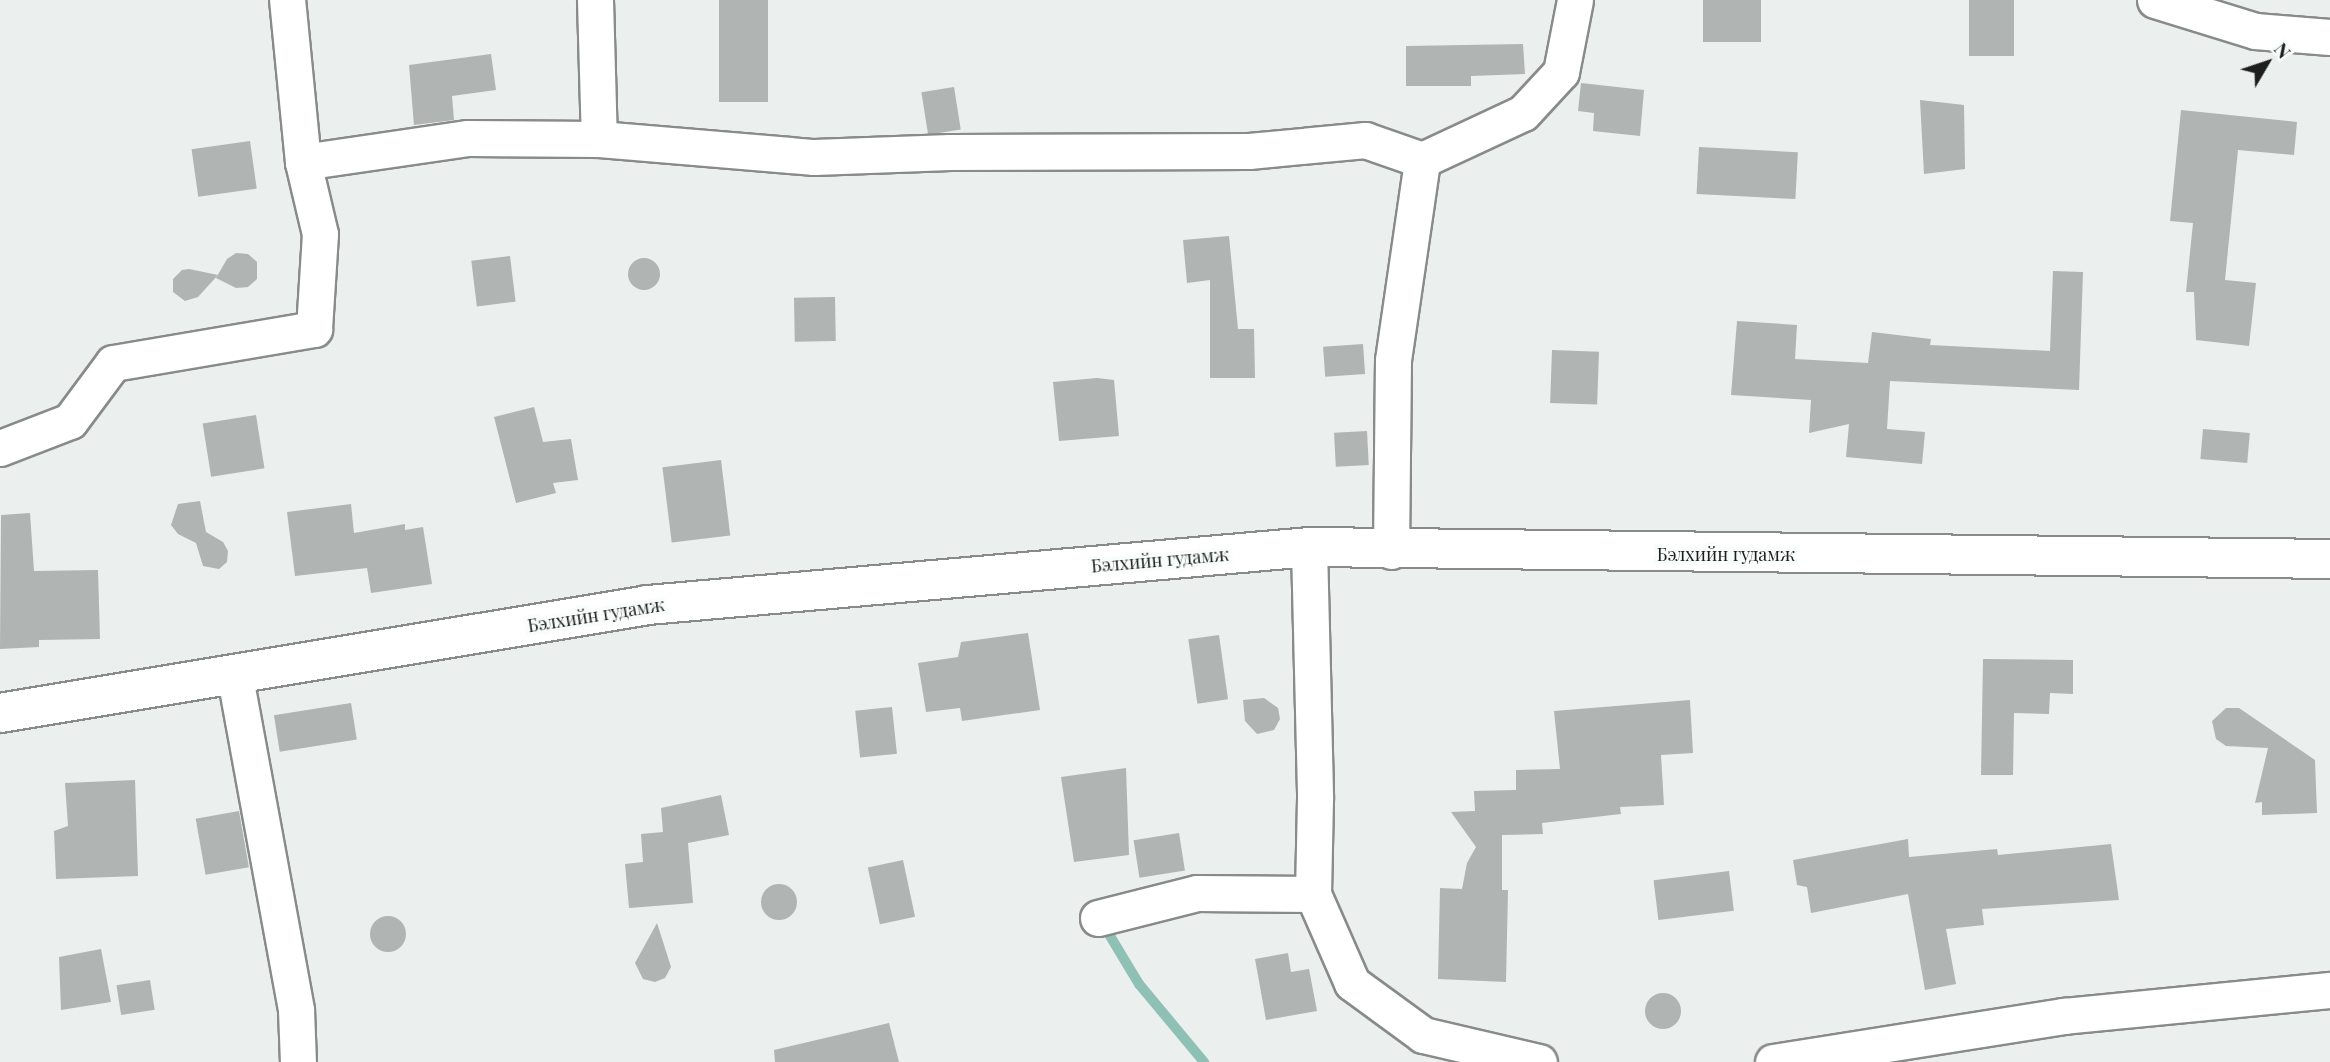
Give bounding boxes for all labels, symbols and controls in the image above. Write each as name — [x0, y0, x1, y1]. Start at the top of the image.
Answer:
north arrow — [2232, 28, 2302, 98]
text: N — [2269, 36, 2298, 63]
street label: Бэлхийн гудамж — [1090, 543, 1230, 577]
street label: Бэлхийн гудамж — [1657, 543, 1795, 565]
street label: Бэлхийн гудамж — [526, 594, 666, 636]

